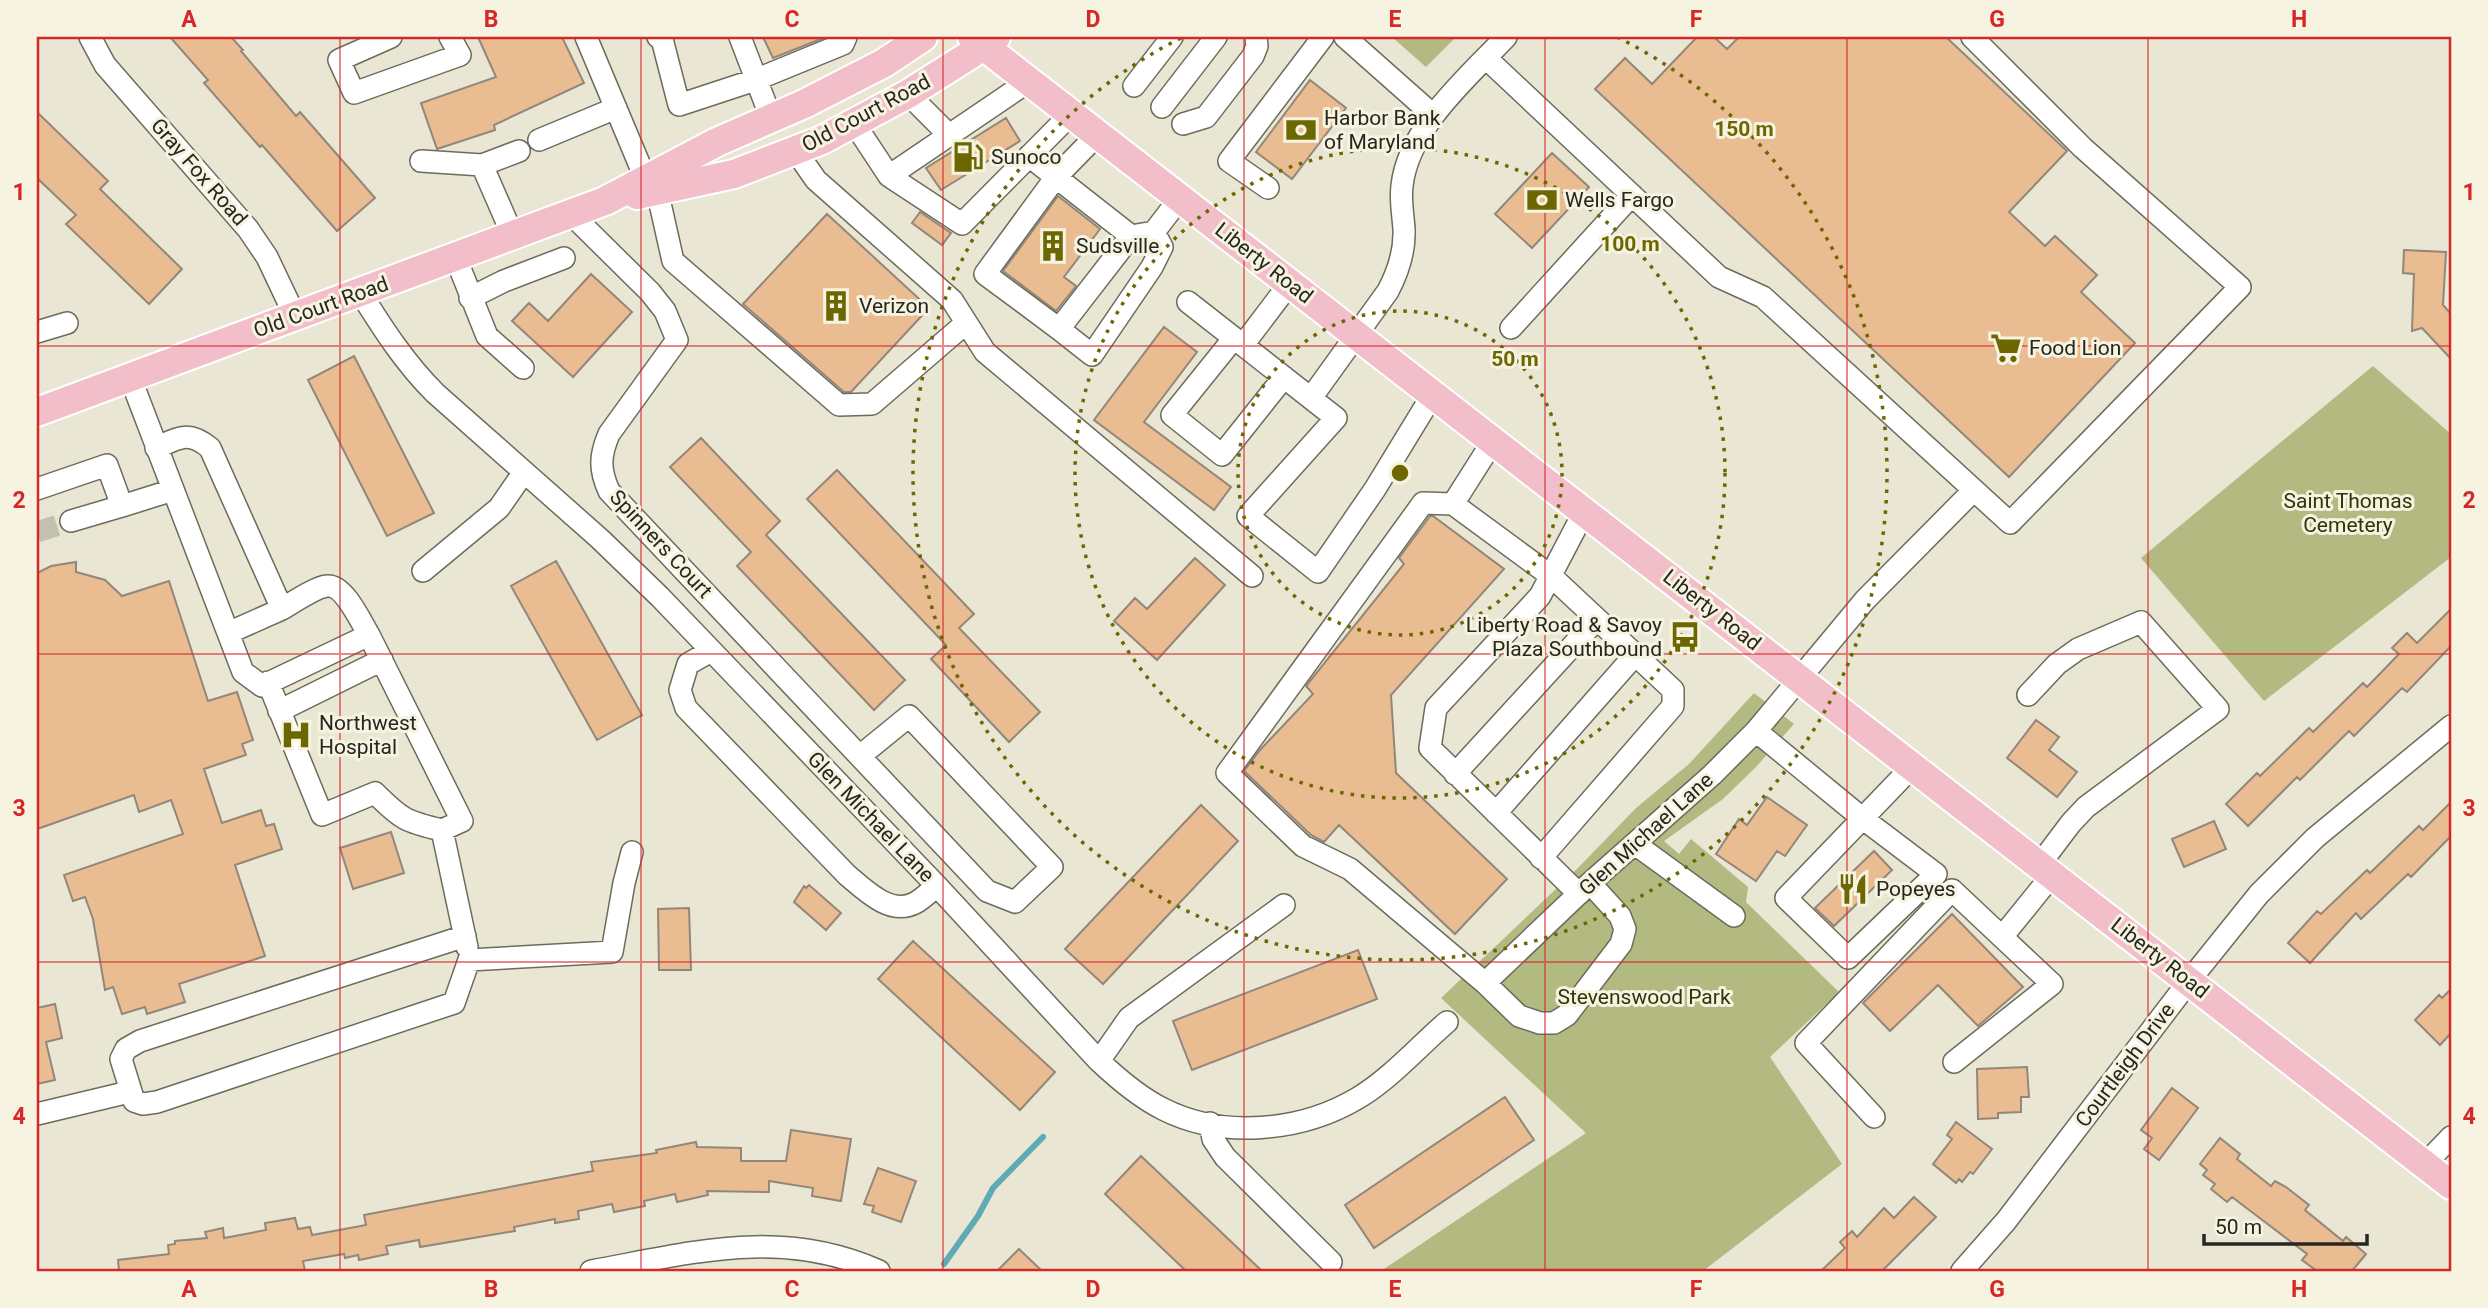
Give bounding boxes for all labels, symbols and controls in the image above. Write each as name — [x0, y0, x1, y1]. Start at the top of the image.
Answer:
text: A — [181, 6, 197, 33]
text: B — [484, 6, 498, 33]
text: C — [784, 6, 800, 33]
text: D — [1086, 6, 1100, 33]
text: E — [1389, 6, 1402, 33]
text: F — [1690, 6, 1703, 33]
text: G — [1989, 6, 2005, 33]
text: H — [2291, 6, 2307, 33]
street label: Old Court Road — [798, 69, 934, 157]
place label: Harbor Bank of Maryland — [1324, 106, 1441, 154]
street label: Gray Fox Road — [146, 113, 252, 231]
bank icon: Harbor Bank of Maryland — [1284, 113, 1318, 147]
text: 150 m — [1714, 117, 1774, 141]
fuel station icon: Sunoco — [951, 140, 985, 174]
place label: Sunoco — [991, 145, 1062, 169]
text: 1 — [12, 179, 26, 206]
text: 1 — [2462, 179, 2476, 206]
bank icon: Wells Fargo — [1525, 183, 1559, 217]
place label: Wells Fargo — [1565, 188, 1674, 212]
street label: Liberty Road — [1210, 217, 1318, 309]
building icon: Sudsville — [1036, 229, 1070, 263]
text: 100 m — [1600, 232, 1660, 256]
place label: Sudsville — [1076, 234, 1159, 258]
street label: Old Court Road — [250, 271, 392, 343]
building icon: Verizon — [819, 289, 853, 323]
place label: Verizon — [859, 294, 929, 318]
supermarket icon: Food Lion — [1989, 331, 2023, 365]
place label: Food Lion — [2029, 336, 2121, 360]
text: 50 m — [1491, 347, 1539, 371]
centre of rings — [1388, 461, 1412, 485]
street label: Spinners Court — [605, 485, 717, 603]
text: 2 — [12, 487, 26, 514]
text: 2 — [2462, 487, 2476, 514]
park label: Saint Thomas Cemetery — [2283, 489, 2413, 537]
street label: Liberty Road — [1658, 564, 1766, 656]
place label: Liberty Road & Savoy Plaza Southbound — [1466, 613, 1662, 661]
bus stop icon: Liberty Road & Savoy Plaza Southbound — [1668, 620, 1702, 654]
place label: Northwest Hospital — [319, 711, 417, 759]
hospital icon: Northwest Hospital — [279, 718, 313, 752]
street label: Glen Michael Lane — [803, 747, 939, 887]
street label: Glen Michael Lane — [1574, 768, 1718, 900]
text: 3 — [12, 795, 26, 822]
text: 3 — [2462, 795, 2476, 822]
restaurant icon: Popeyes — [1836, 872, 1870, 906]
place label: Popeyes — [1876, 877, 1956, 901]
street label: Liberty Road — [2106, 912, 2214, 1004]
park label: Stevenswood Park — [1557, 985, 1731, 1009]
street label: Courtleigh Drive — [2071, 998, 2179, 1132]
text: 4 — [12, 1103, 26, 1130]
text: 4 — [2462, 1103, 2476, 1130]
scale bar — [2204, 1203, 2367, 1247]
text: 50 m — [2215, 1215, 2262, 1239]
text: A — [181, 1276, 197, 1303]
text: B — [484, 1276, 498, 1303]
text: C — [784, 1276, 800, 1303]
text: D — [1086, 1276, 1100, 1303]
text: E — [1389, 1276, 1402, 1303]
text: F — [1690, 1276, 1703, 1303]
text: G — [1989, 1276, 2005, 1303]
text: H — [2291, 1276, 2307, 1303]

